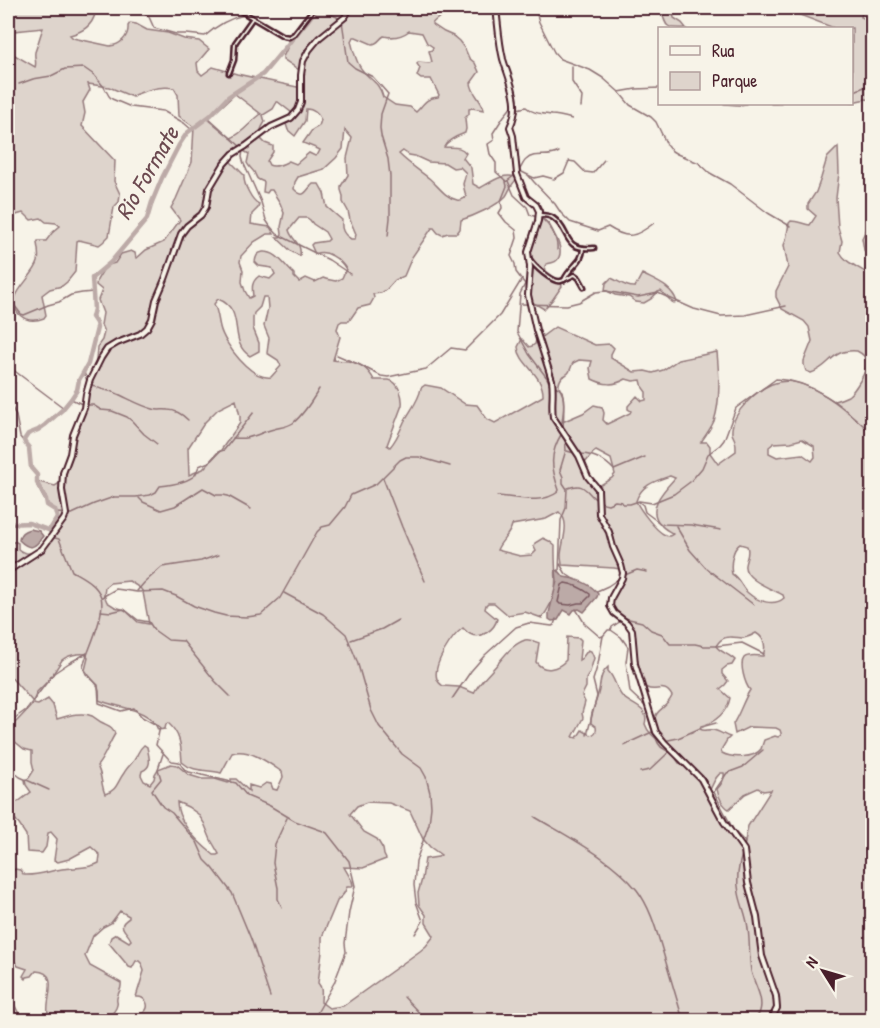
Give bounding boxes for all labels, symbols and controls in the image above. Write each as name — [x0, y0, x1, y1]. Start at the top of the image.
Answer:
legend — [658, 27, 853, 105]
text: Rua — [712, 38, 734, 63]
text: Parque — [712, 68, 757, 93]
water label: Rio Formate — [107, 119, 186, 225]
north arrow — [793, 941, 853, 1001]
text: N — [800, 952, 823, 972]

